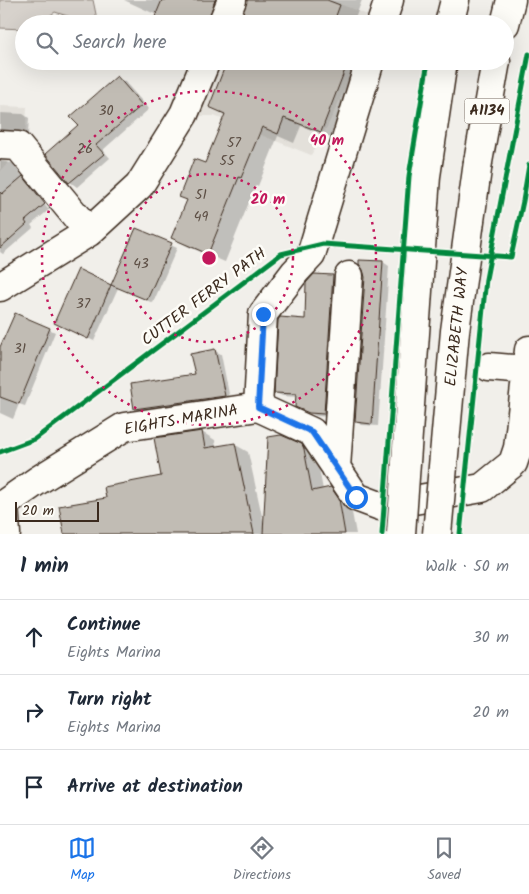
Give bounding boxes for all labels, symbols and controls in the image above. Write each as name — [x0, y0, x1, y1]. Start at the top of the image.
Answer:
search box — [15, 15, 514, 70]
text: Search here — [73, 28, 167, 58]
icon: search — [33, 29, 61, 57]
road number: A1134 — [464, 98, 510, 124]
house number: 30 — [99, 100, 114, 122]
text: 40 m — [310, 129, 344, 153]
house number: 57 — [227, 132, 242, 154]
house number: 26 — [77, 138, 93, 160]
house number: 55 — [219, 150, 236, 172]
house number: 51 — [195, 184, 207, 206]
text: 20 m — [251, 188, 285, 212]
house number: 49 — [194, 206, 208, 228]
street label: CUTTER FERRY PATH — [136, 242, 272, 352]
centre of rings — [200, 249, 218, 267]
house number: 43 — [133, 253, 149, 275]
street label: ELIZABETH WAY — [438, 266, 476, 388]
house number: 37 — [76, 293, 91, 315]
route end — [252, 303, 275, 326]
house number: 31 — [14, 338, 26, 360]
street label: EIGHTS MARINA — [122, 398, 240, 442]
route start — [345, 486, 368, 509]
scale bar — [15, 499, 99, 522]
text: 20 m — [22, 500, 54, 522]
text: 1 min — [20, 550, 69, 583]
text: Walk · 50 m — [425, 554, 509, 579]
text: Continue — [67, 610, 140, 640]
icon: ahead — [20, 623, 48, 651]
text: 30 m — [473, 625, 509, 650]
text: Eights Marina — [67, 640, 161, 665]
text: Turn right — [67, 685, 152, 715]
icon: right — [20, 698, 48, 726]
text: 20 m — [473, 700, 509, 725]
text: Eights Marina — [67, 715, 161, 740]
text: Arrive at destination — [67, 772, 243, 802]
icon: arrive — [20, 773, 48, 801]
tab: Map — [68, 834, 96, 886]
tab: Directions — [233, 834, 291, 886]
tab: Saved — [427, 834, 461, 886]

